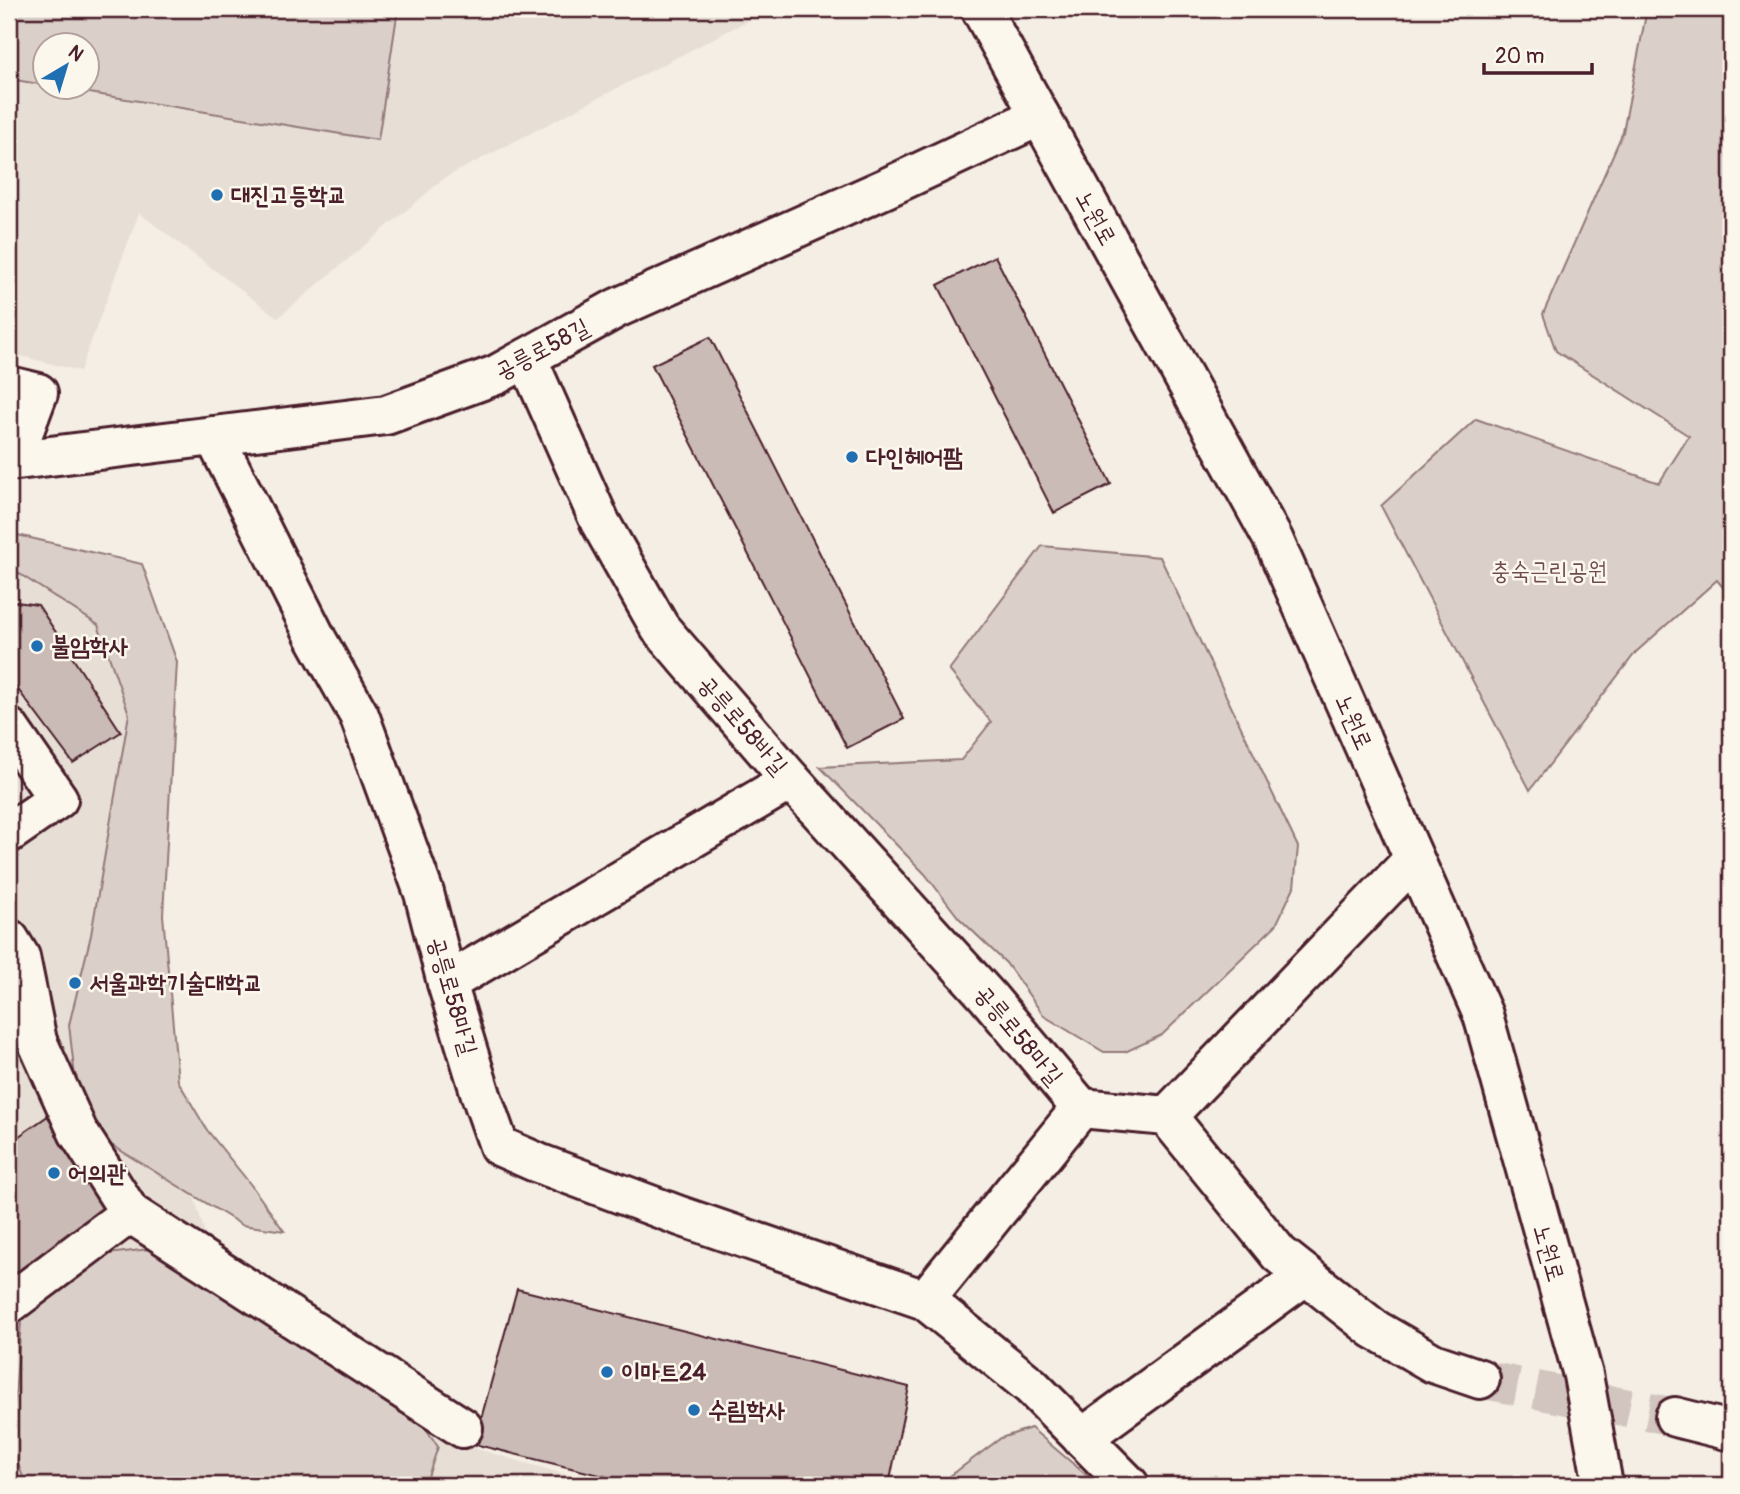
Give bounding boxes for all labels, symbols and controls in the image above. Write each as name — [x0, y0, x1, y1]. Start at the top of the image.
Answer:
north arrow — [32, 32, 102, 102]
scale bar — [1484, 32, 1593, 76]
text: N — [63, 40, 88, 67]
text: 20 m — [1495, 43, 1544, 70]
place label: 대진고등학교 — [231, 181, 347, 210]
street label: 노원로 — [1069, 186, 1122, 251]
marker: 대진고등학교 — [209, 187, 225, 203]
street label: 공릉로58길 — [490, 313, 594, 386]
place label: 다인헤어팜 — [866, 443, 963, 472]
marker: 다인헤어팜 — [844, 449, 860, 465]
park label: 충숙근린공원 — [1491, 557, 1607, 586]
place label: 불암학사 — [51, 632, 128, 661]
marker: 불암학사 — [29, 638, 45, 654]
street label: 공릉로58바길 — [692, 670, 793, 781]
street label: 노원로 — [1329, 690, 1379, 755]
street label: 공릉로58마길 — [422, 934, 483, 1059]
place label: 서울과학기술대학교 — [89, 969, 263, 998]
marker: 서울과학기술대학교 — [67, 975, 83, 991]
street label: 공릉로58마길 — [968, 979, 1069, 1091]
place label: 어의관 — [68, 1159, 127, 1188]
marker: 어의관 — [46, 1165, 62, 1181]
street label: 노원로 — [1527, 1221, 1570, 1285]
place label: 이마트24 — [621, 1358, 706, 1387]
marker: 이마트24 — [599, 1364, 615, 1380]
place label: 수림학사 — [708, 1396, 785, 1425]
marker: 수림학사 — [686, 1402, 702, 1418]

